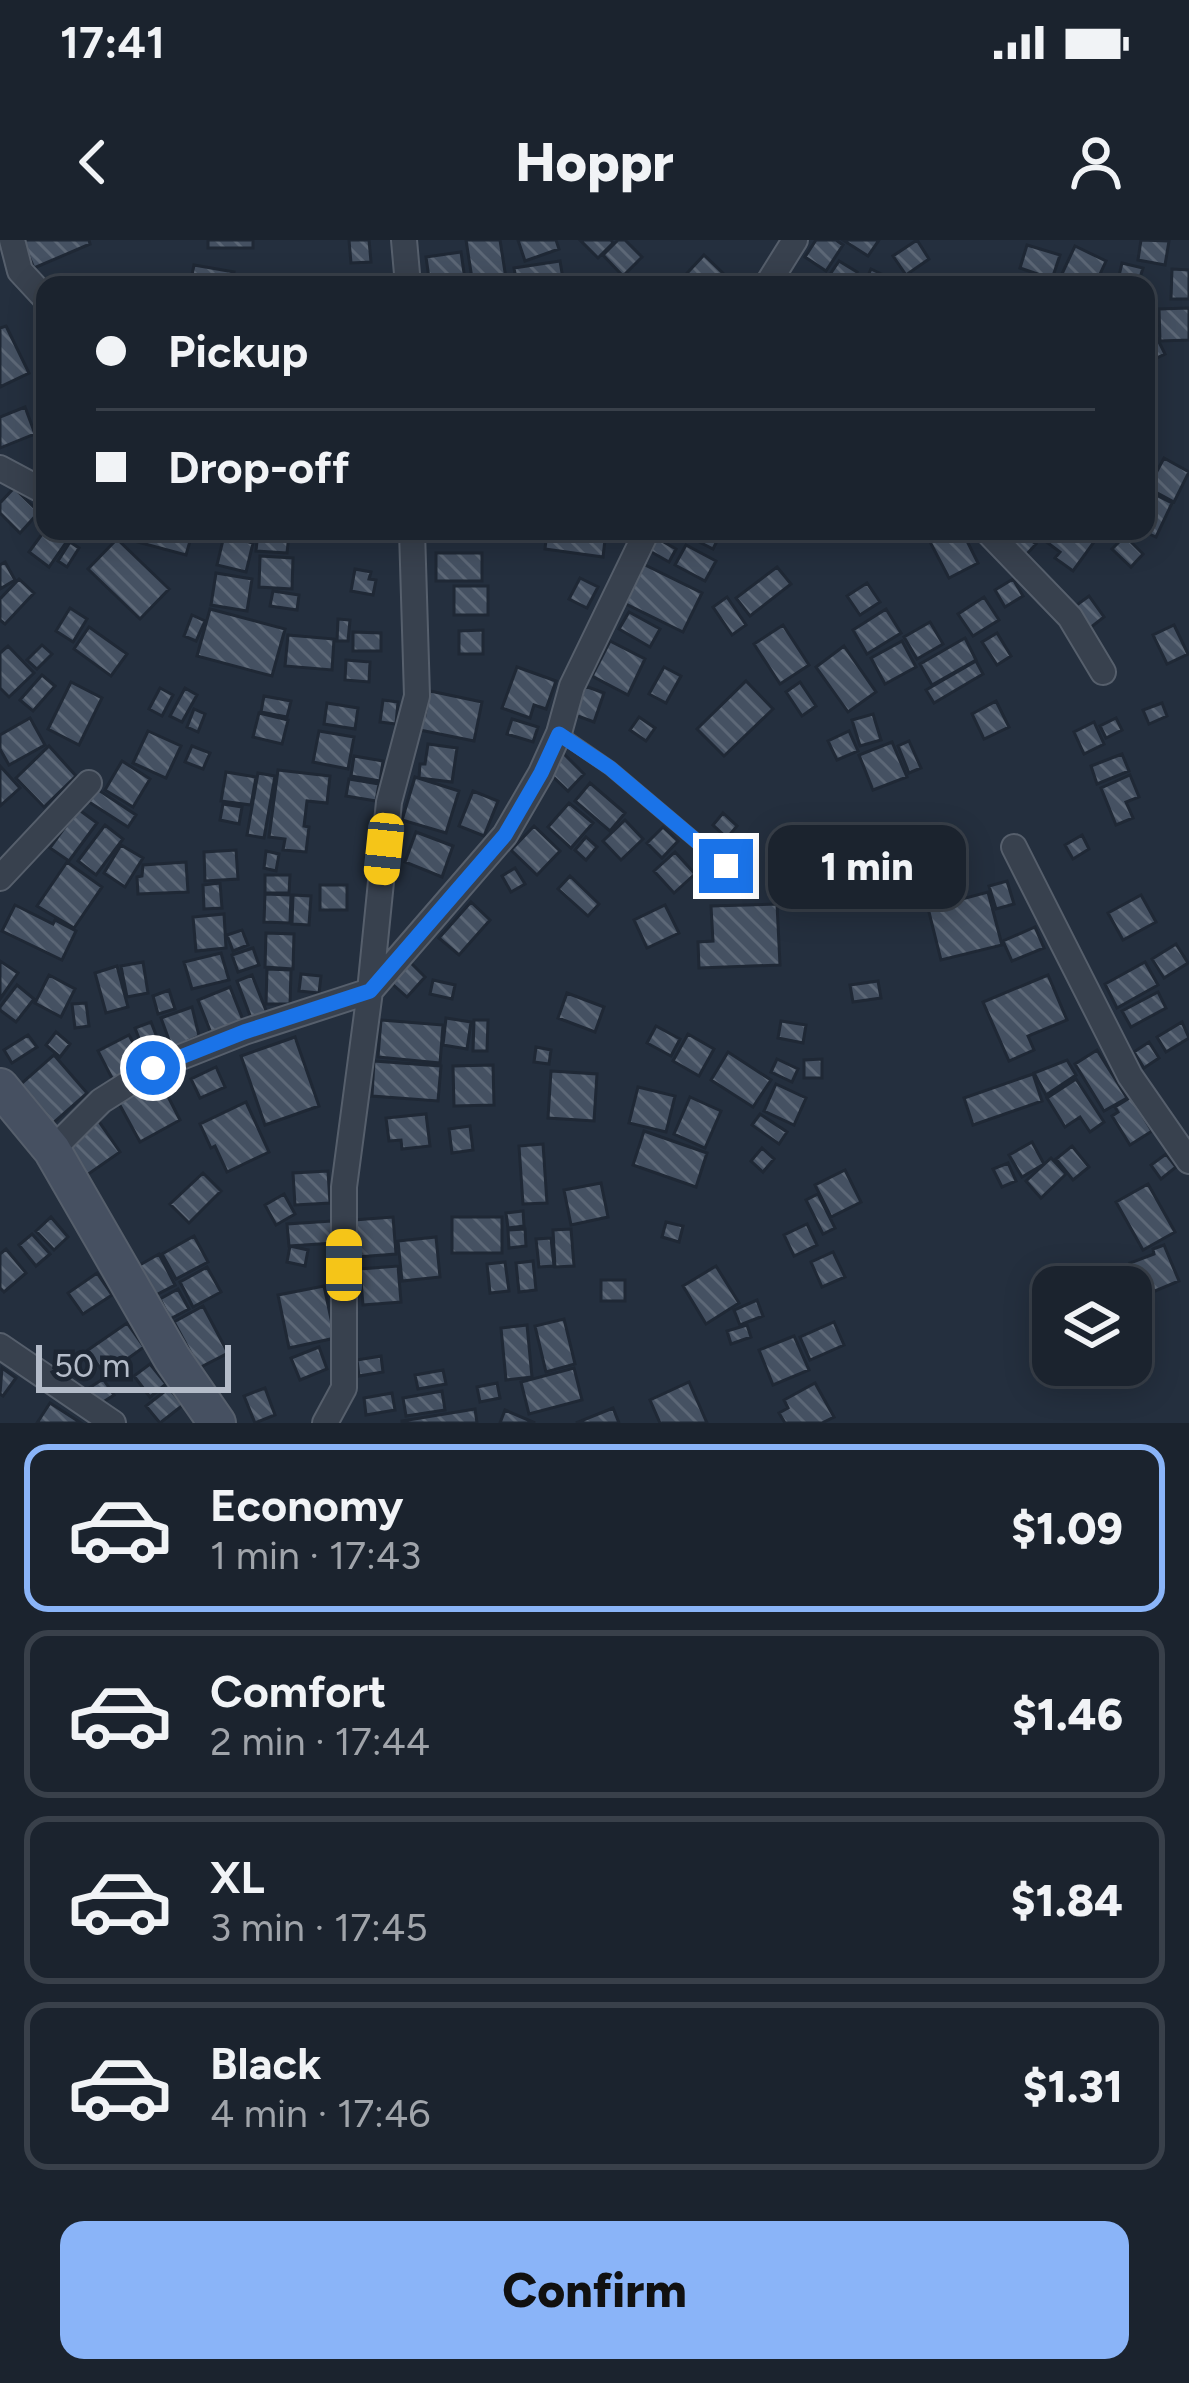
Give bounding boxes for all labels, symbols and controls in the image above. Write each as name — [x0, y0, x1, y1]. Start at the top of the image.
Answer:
text: 17:41 — [60, 15, 165, 69]
icon: back — [60, 129, 126, 195]
icon: person — [1063, 129, 1129, 195]
text: Hoppr — [515, 130, 674, 195]
text: Pickup — [168, 324, 308, 378]
text: Drop-off — [168, 440, 350, 494]
car — [362, 811, 406, 887]
callout: 1 min — [768, 824, 966, 908]
route end — [699, 839, 753, 893]
text: 1 min — [820, 843, 914, 890]
route start — [126, 1041, 180, 1095]
car — [326, 1229, 362, 1301]
map controls — [1032, 1266, 1152, 1386]
button: layers — [1032, 1266, 1152, 1386]
scale bar — [36, 1339, 231, 1392]
text: 50 m — [54, 1346, 130, 1385]
icon: car — [66, 1474, 174, 1582]
text: Economy — [210, 1478, 403, 1532]
text: $1.09 — [1011, 1501, 1123, 1555]
text: 1 min · 17:43 — [210, 1532, 421, 1579]
icon: car — [66, 1660, 174, 1768]
text: Comfort — [210, 1664, 386, 1718]
text: $1.46 — [1012, 1687, 1123, 1741]
text: 2 min · 17:44 — [210, 1718, 430, 1765]
icon: car — [66, 1846, 174, 1954]
text: XL — [210, 1850, 265, 1904]
text: $1.84 — [1011, 1873, 1123, 1927]
text: 3 min · 17:45 — [210, 1904, 428, 1951]
icon: car — [66, 2032, 174, 2140]
text: Black — [210, 2036, 321, 2090]
text: $1.31 — [1023, 2059, 1123, 2113]
text: 4 min · 17:46 — [210, 2090, 430, 2137]
button: Confirm — [60, 2221, 1129, 2359]

